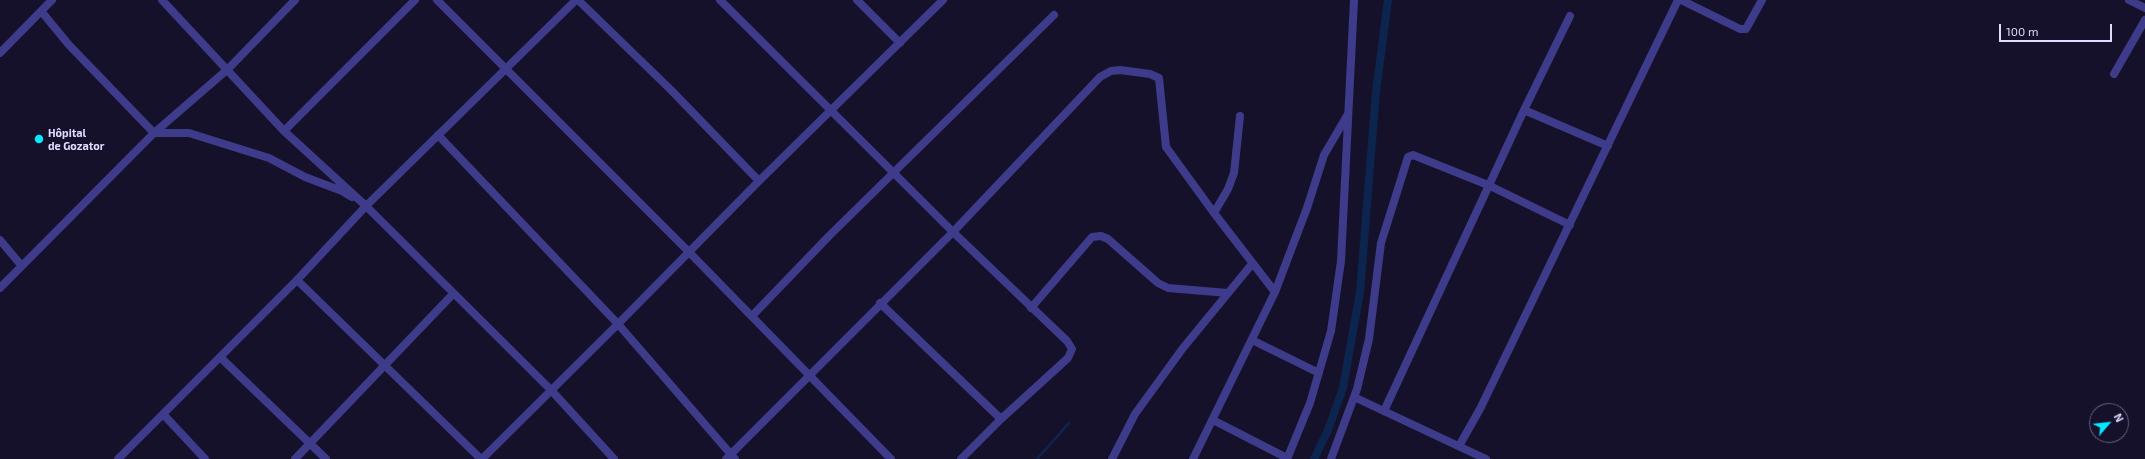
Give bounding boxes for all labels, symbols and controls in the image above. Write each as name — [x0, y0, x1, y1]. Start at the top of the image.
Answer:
scale bar — [2001, 16, 2114, 42]
text: 100 m — [2006, 24, 2038, 38]
place label: Hôpital de Gozator — [48, 126, 105, 152]
marker: Hôpital de Gozator — [33, 133, 45, 145]
north arrow — [2089, 403, 2129, 443]
text: N — [2112, 411, 2127, 424]

